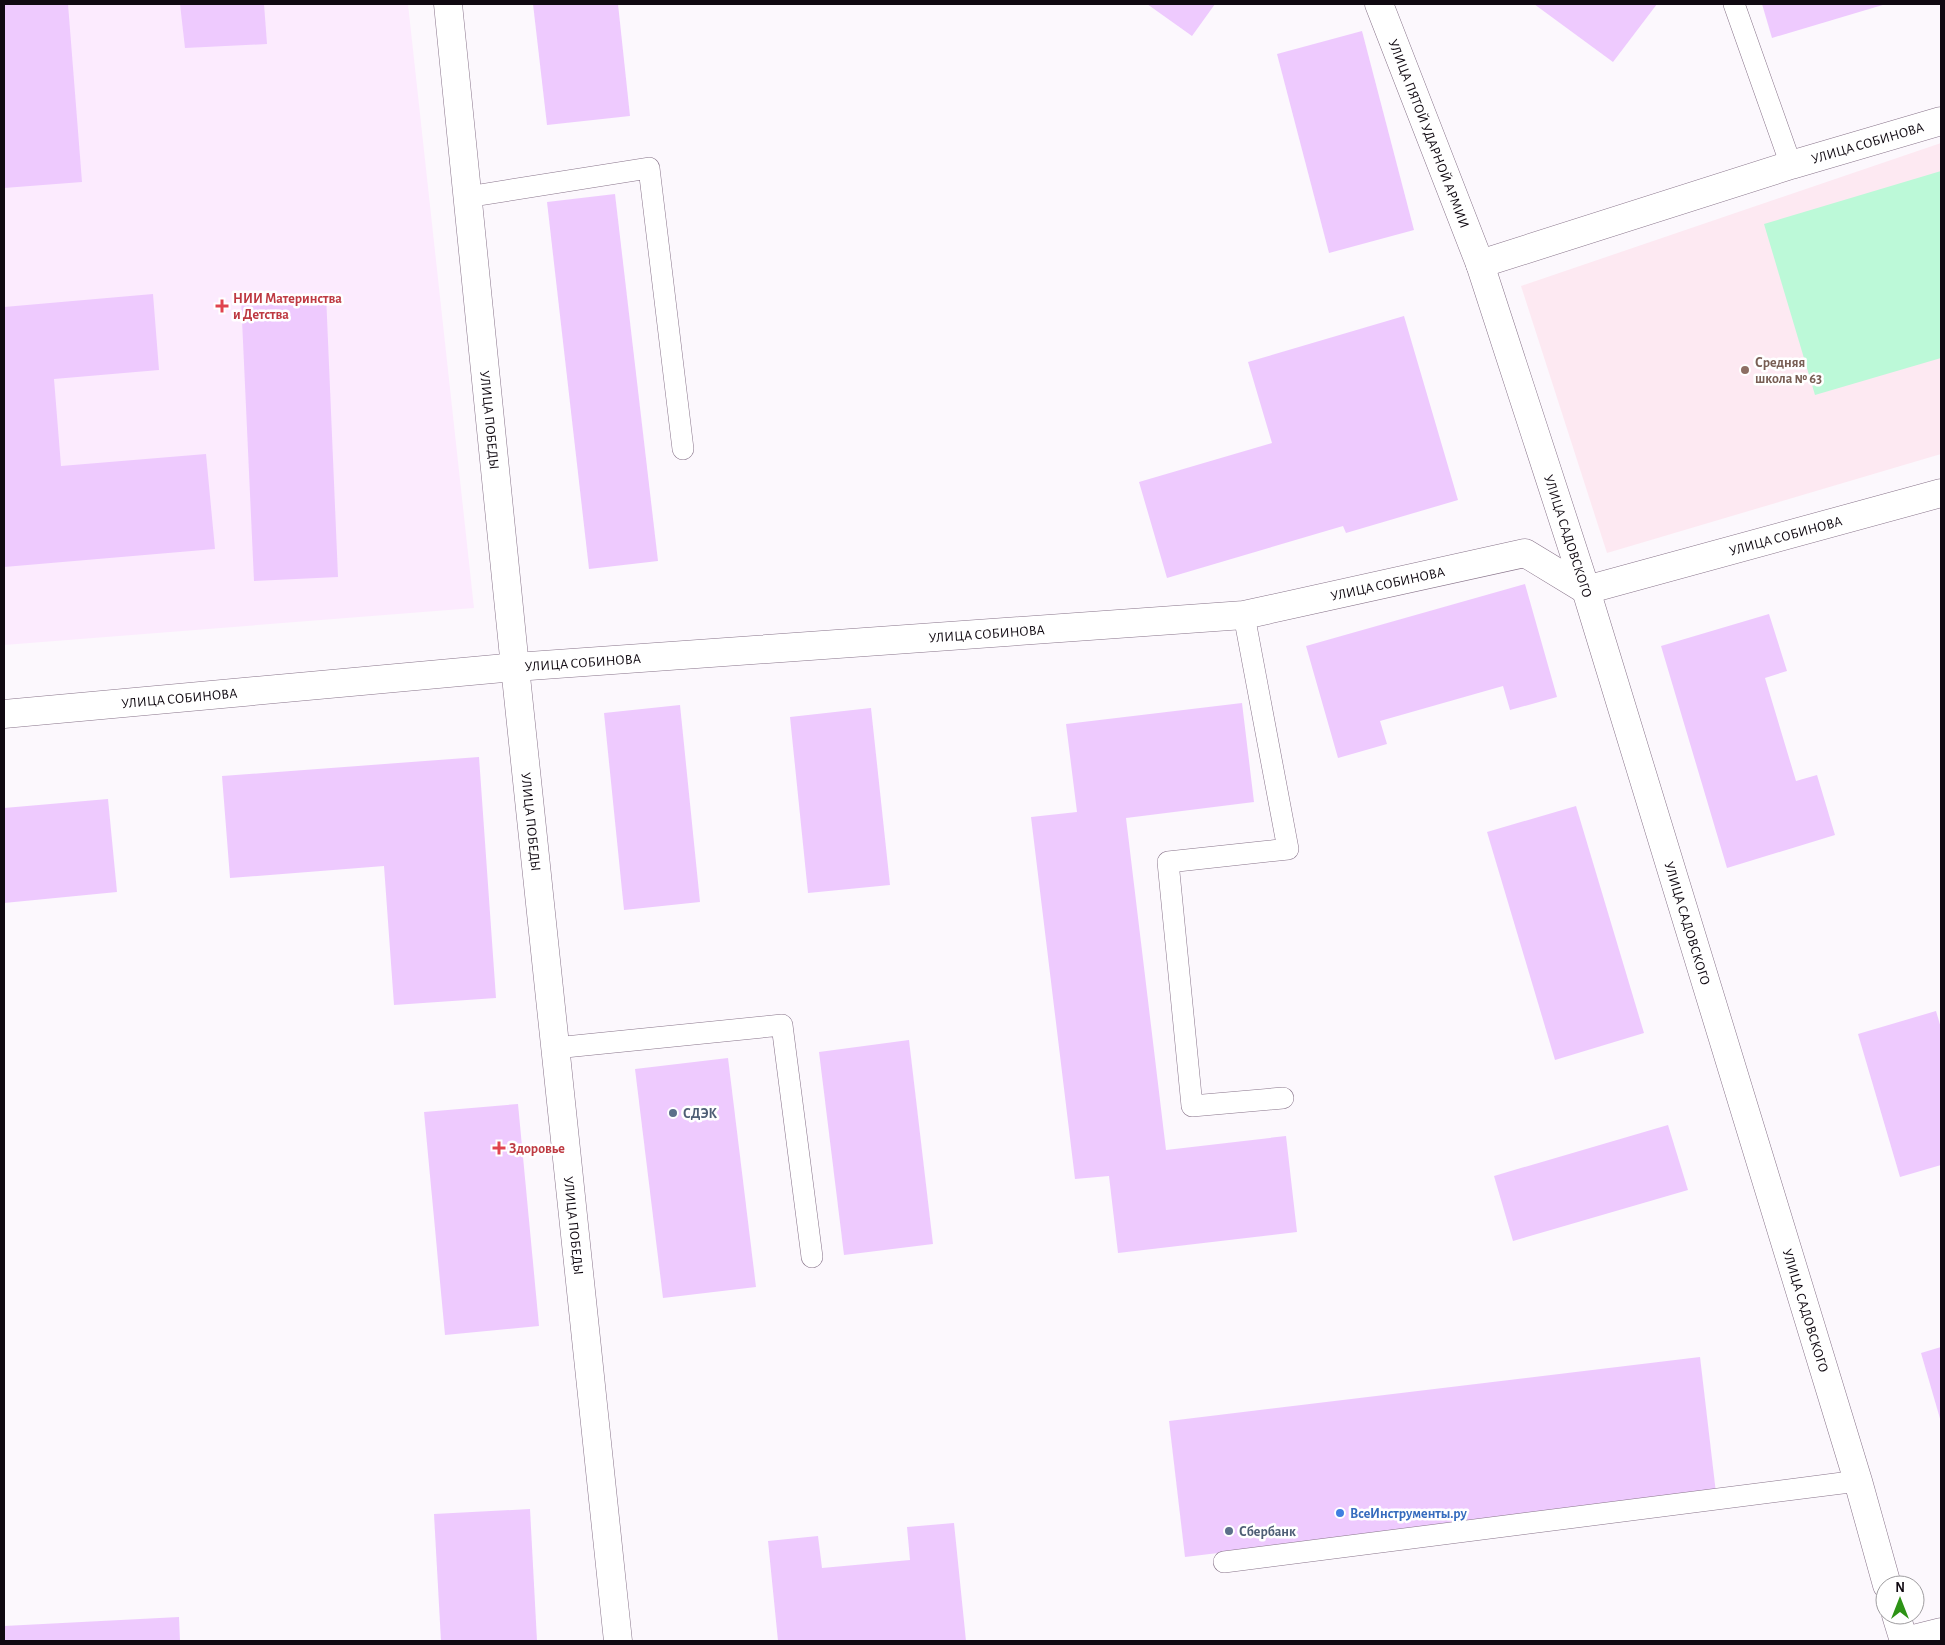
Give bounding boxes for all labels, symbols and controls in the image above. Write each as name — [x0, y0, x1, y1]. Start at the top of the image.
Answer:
street label: УЛИЦА ПЯТОЙ УДАРНОЙ АРМИИ — [1385, 38, 1471, 230]
street label: УЛИЦА СОБИНОВА — [1810, 120, 1926, 167]
place label: НИИ Материнства и Детства — [233, 292, 342, 322]
marker: НИИ Материнства и Детства — [215, 299, 229, 313]
place label: Средняя школа № 63 — [1755, 356, 1822, 386]
marker: Средняя школа № 63 — [1739, 364, 1751, 376]
street label: УЛИЦА ПОБЕДЫ — [477, 370, 501, 470]
street label: УЛИЦА САДОВСКОГО — [1541, 473, 1594, 599]
street label: УЛИЦА СОБИНОВА — [1728, 514, 1844, 559]
street label: УЛИЦА СОБИНОВА — [1329, 565, 1446, 604]
street label: УЛИЦА СОБИНОВА — [928, 623, 1045, 645]
street label: УЛИЦА СОБИНОВА — [524, 652, 641, 674]
street label: УЛИЦА СОБИНОВА — [121, 687, 238, 711]
street label: УЛИЦА ПОБЕДЫ — [518, 772, 543, 872]
street label: УЛИЦА САДОВСКОГО — [1661, 860, 1712, 987]
marker: СДЭК — [667, 1107, 679, 1119]
place label: СДЭК — [683, 1107, 717, 1121]
marker: Здоровье — [493, 1142, 505, 1154]
place label: Здоровье — [509, 1142, 565, 1156]
street label: УЛИЦА ПОБЕДЫ — [561, 1175, 585, 1276]
street label: УЛИЦА САДОВСКОГО — [1780, 1247, 1830, 1374]
marker: ВсеИнструменты.ру — [1334, 1507, 1346, 1519]
place label: ВсеИнструменты.ру — [1350, 1507, 1467, 1521]
marker: Сбербанк — [1223, 1525, 1235, 1537]
place label: Сбербанк — [1239, 1525, 1296, 1539]
north arrow — [1875, 1575, 1925, 1625]
text: N — [1895, 1581, 1905, 1595]

